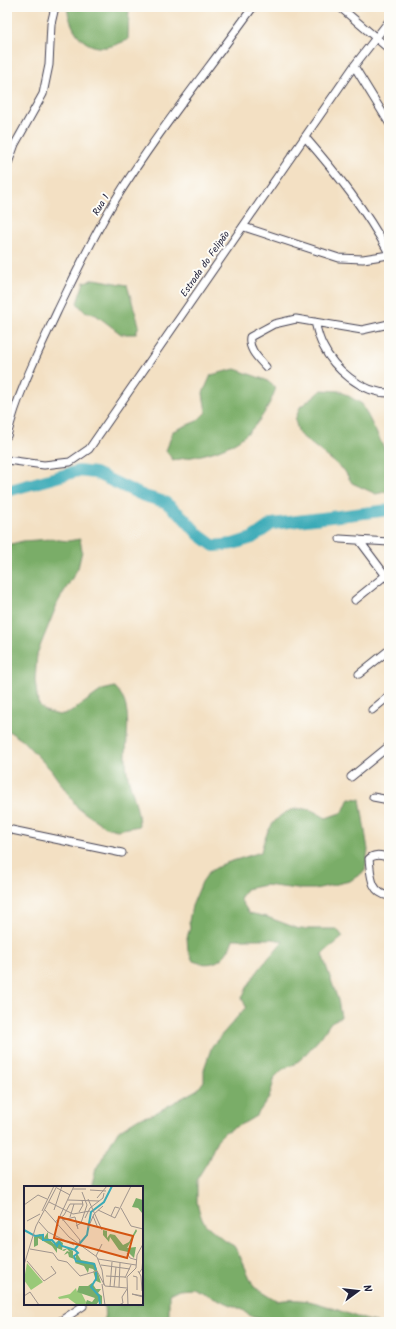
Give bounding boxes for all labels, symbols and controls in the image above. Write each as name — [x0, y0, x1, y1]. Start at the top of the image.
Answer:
street label: Rua 1 — [88, 191, 114, 219]
street label: Estrada do Felipão — [176, 227, 234, 300]
inset map — [24, 1186, 143, 1305]
north arrow — [338, 1271, 378, 1311]
text: N — [357, 1283, 376, 1294]

